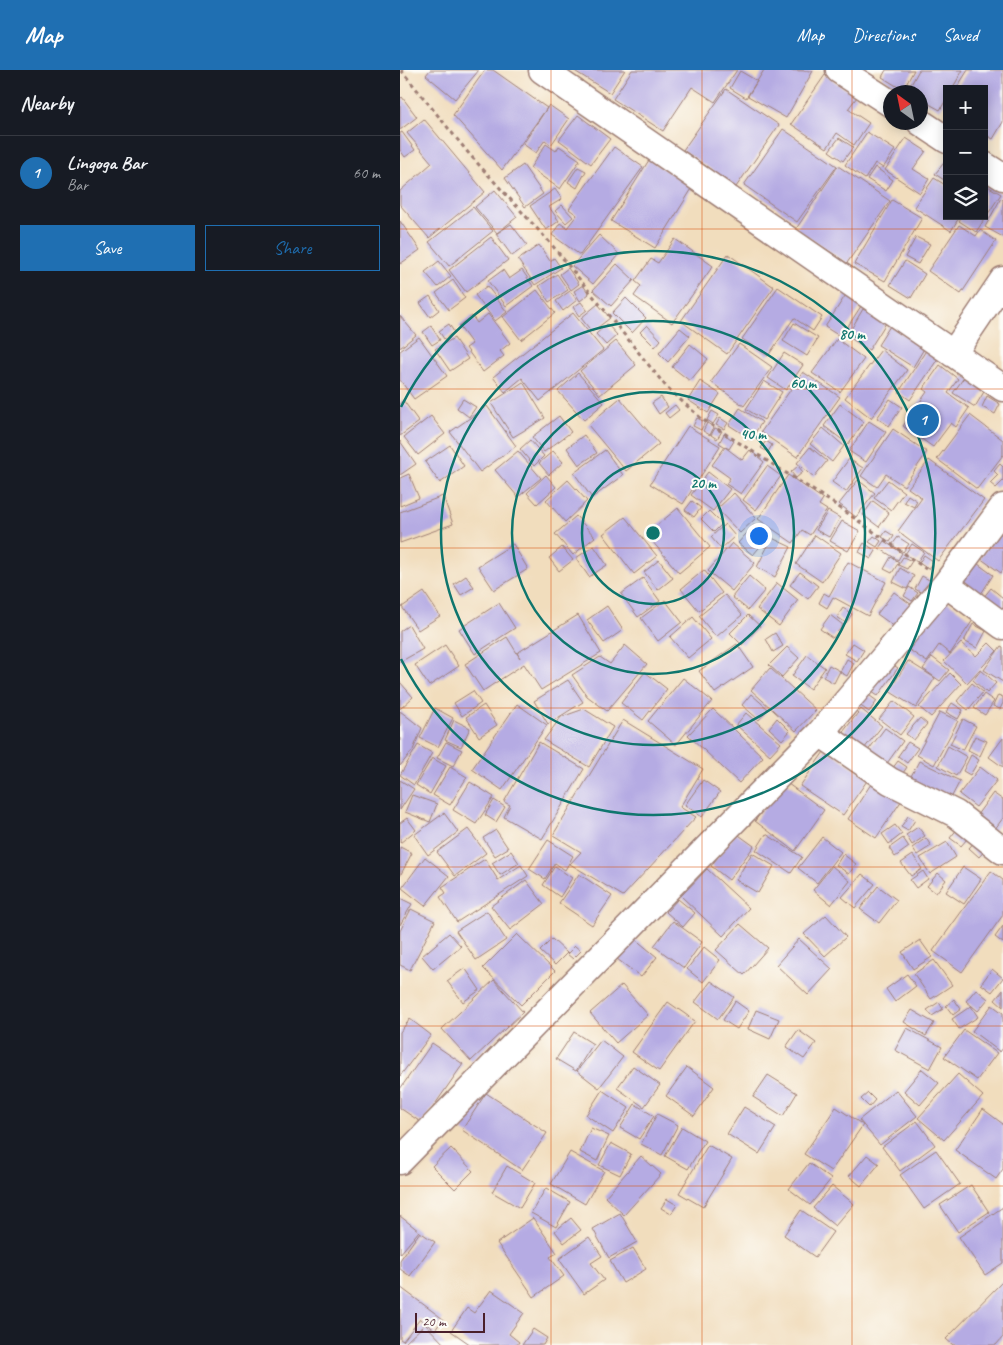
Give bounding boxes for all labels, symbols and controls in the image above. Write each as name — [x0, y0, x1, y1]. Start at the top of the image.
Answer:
text: Map — [25, 20, 62, 50]
text: Map — [797, 24, 824, 46]
text: Directions — [852, 24, 915, 46]
text: Saved — [943, 24, 978, 46]
north arrow — [883, 85, 928, 130]
map controls — [943, 85, 988, 220]
button: + — [943, 85, 988, 130]
text: Nearby — [20, 90, 73, 116]
button: − — [943, 130, 988, 175]
text: Lingoga Bar — [67, 151, 146, 175]
text: 1 — [32, 163, 40, 183]
text: 60 m — [353, 163, 380, 183]
text: Bar — [67, 175, 88, 195]
button: layers — [943, 175, 988, 220]
button: Save — [20, 225, 195, 271]
button: Share — [205, 225, 380, 271]
text: 80 m — [839, 325, 866, 344]
text: 60 m — [790, 374, 817, 393]
pin: 1 — [907, 401, 939, 439]
text: 40 m — [740, 425, 767, 444]
text: 20 m — [690, 474, 717, 493]
your location — [746, 523, 772, 549]
centre of rings — [644, 524, 662, 542]
scale bar — [415, 1310, 485, 1333]
text: 20 m — [422, 1313, 446, 1330]

